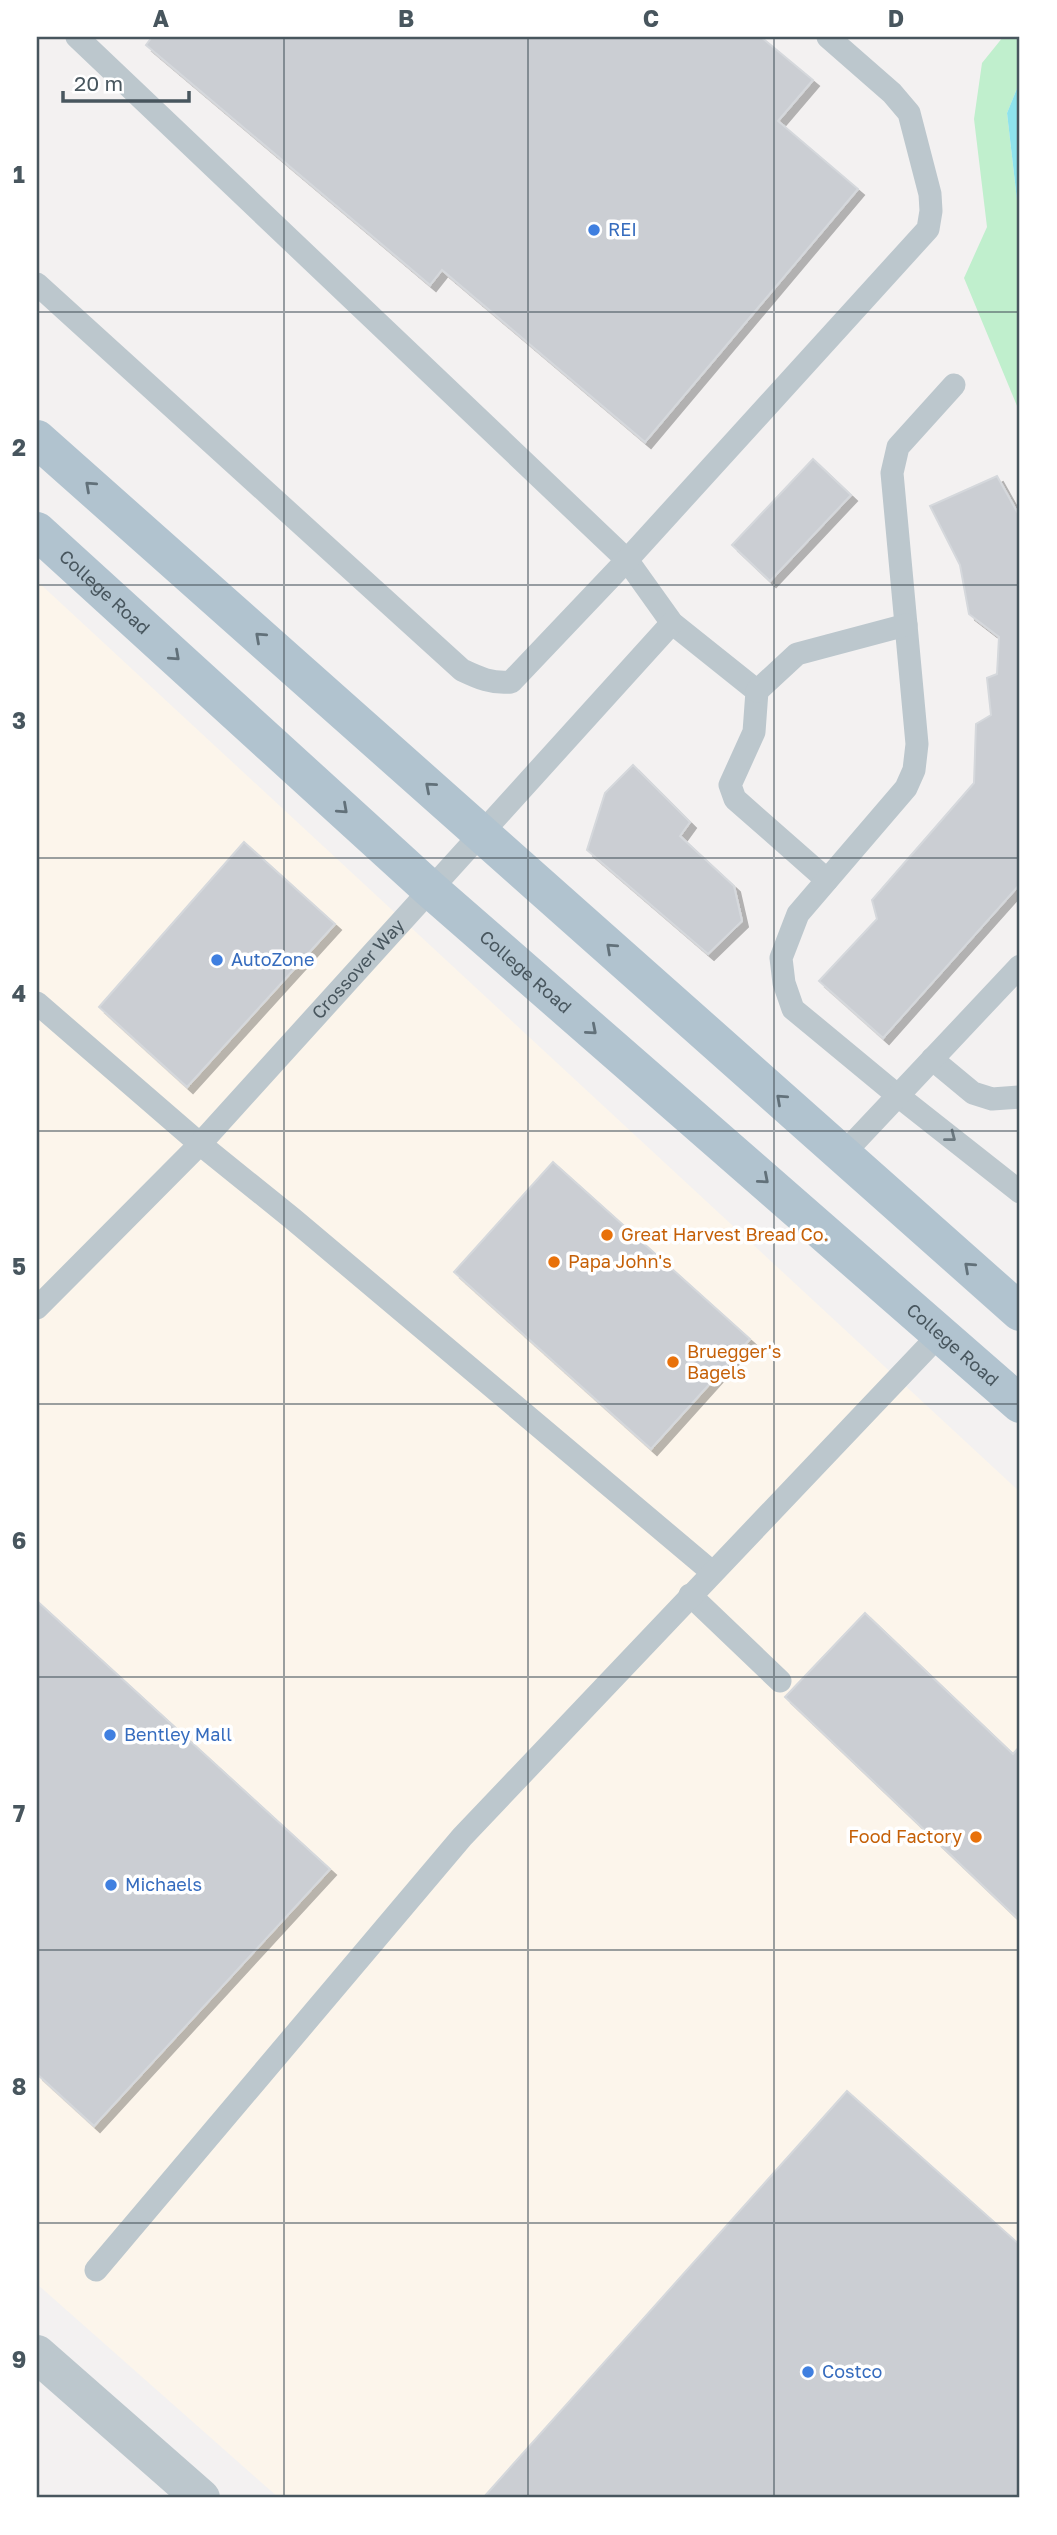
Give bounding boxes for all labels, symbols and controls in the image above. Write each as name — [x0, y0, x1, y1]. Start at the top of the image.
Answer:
text: A — [153, 4, 170, 32]
text: B — [398, 4, 414, 32]
text: C — [643, 4, 659, 32]
text: D — [888, 4, 904, 32]
scale bar — [63, 60, 189, 104]
text: 20 m — [74, 70, 123, 96]
text: 1 — [13, 160, 25, 188]
place label: REI — [608, 218, 637, 240]
marker: REI — [586, 222, 602, 238]
text: 2 — [12, 433, 26, 461]
one-way arrow — [85, 481, 98, 494]
street label: College Road — [55, 545, 155, 638]
one-way arrow — [255, 632, 268, 645]
one-way arrow — [167, 648, 180, 660]
text: 3 — [12, 706, 26, 734]
one-way arrow — [425, 783, 438, 796]
one-way arrow — [335, 801, 348, 814]
street label: Crossover Way — [307, 914, 409, 1023]
street label: College Road — [475, 925, 576, 1017]
one-way arrow — [606, 944, 619, 956]
place label: AutoZone — [231, 948, 314, 970]
marker: AutoZone — [209, 952, 225, 968]
text: 4 — [12, 979, 26, 1007]
one-way arrow — [584, 1022, 597, 1034]
one-way arrow — [776, 1095, 789, 1107]
one-way arrow — [943, 1129, 955, 1142]
one-way arrow — [756, 1171, 769, 1183]
place label: Great Harvest Bread Co. — [621, 1223, 829, 1245]
marker: Great Harvest Bread Co. — [599, 1227, 615, 1243]
place label: Papa John's — [568, 1250, 672, 1272]
text: 5 — [12, 1252, 26, 1280]
marker: Papa John's — [546, 1254, 562, 1270]
one-way arrow — [964, 1263, 977, 1275]
street label: College Road — [902, 1298, 1004, 1390]
place label: Bruegger's Bagels — [687, 1340, 781, 1383]
marker: Bruegger's Bagels — [665, 1354, 681, 1370]
text: 6 — [12, 1526, 26, 1554]
place label: Bentley Mall — [124, 1723, 232, 1745]
marker: Bentley Mall — [102, 1727, 118, 1743]
text: 7 — [13, 1799, 25, 1827]
place label: Food Factory — [848, 1825, 962, 1847]
marker: Food Factory — [968, 1829, 984, 1845]
place label: Michaels — [125, 1873, 202, 1895]
marker: Michaels — [103, 1877, 119, 1893]
text: 8 — [12, 2072, 26, 2100]
text: 9 — [12, 2345, 26, 2373]
place label: Costco — [822, 2360, 882, 2382]
marker: Costco — [800, 2364, 816, 2380]

